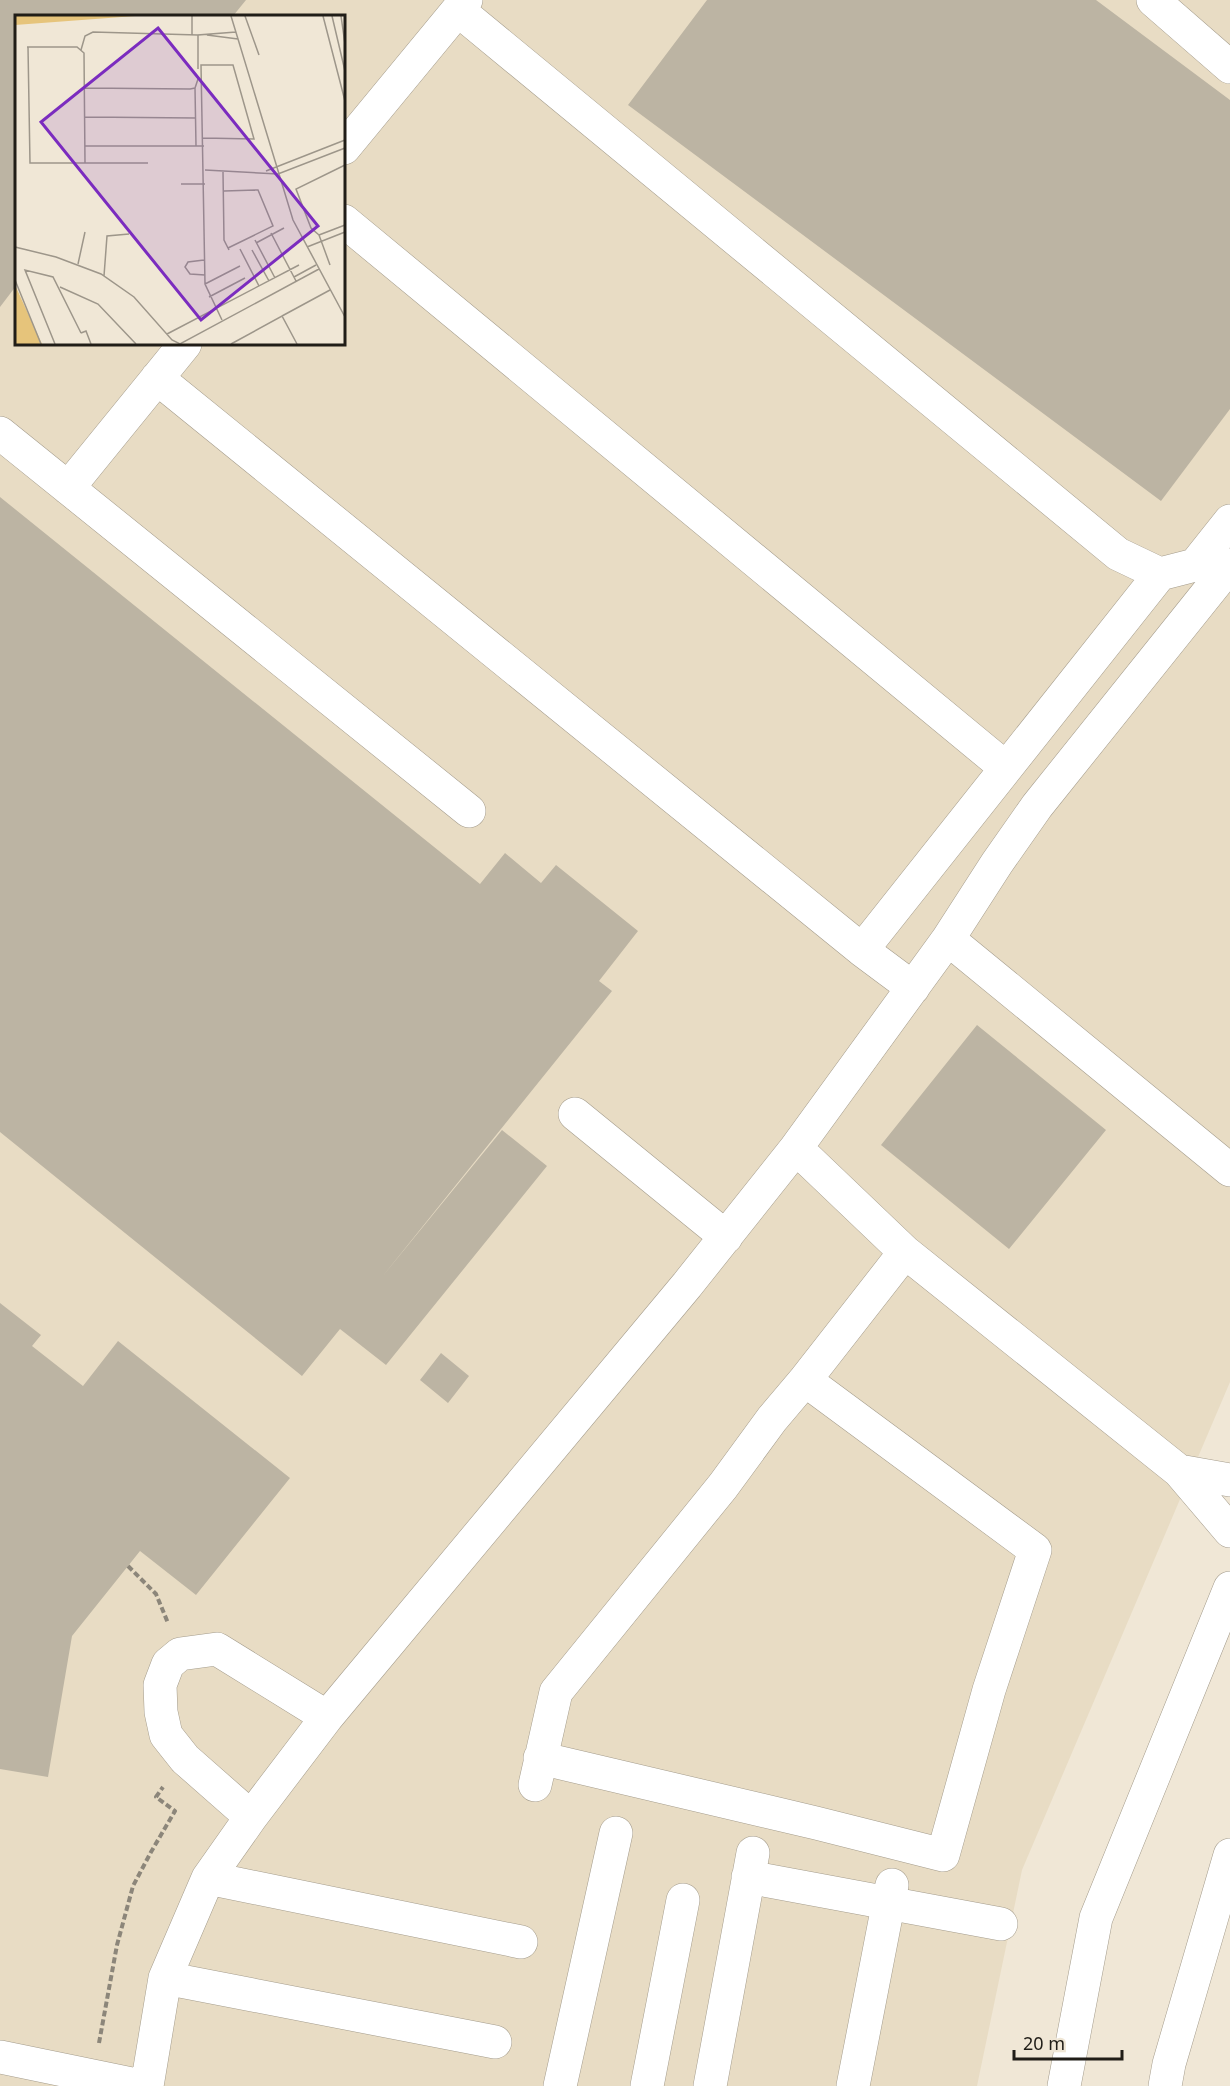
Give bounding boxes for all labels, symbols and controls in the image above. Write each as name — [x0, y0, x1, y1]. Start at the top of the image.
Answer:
inset map — [15, 15, 345, 345]
scale bar — [1014, 2023, 1122, 2061]
text: 20 m — [1023, 2031, 1065, 2055]

